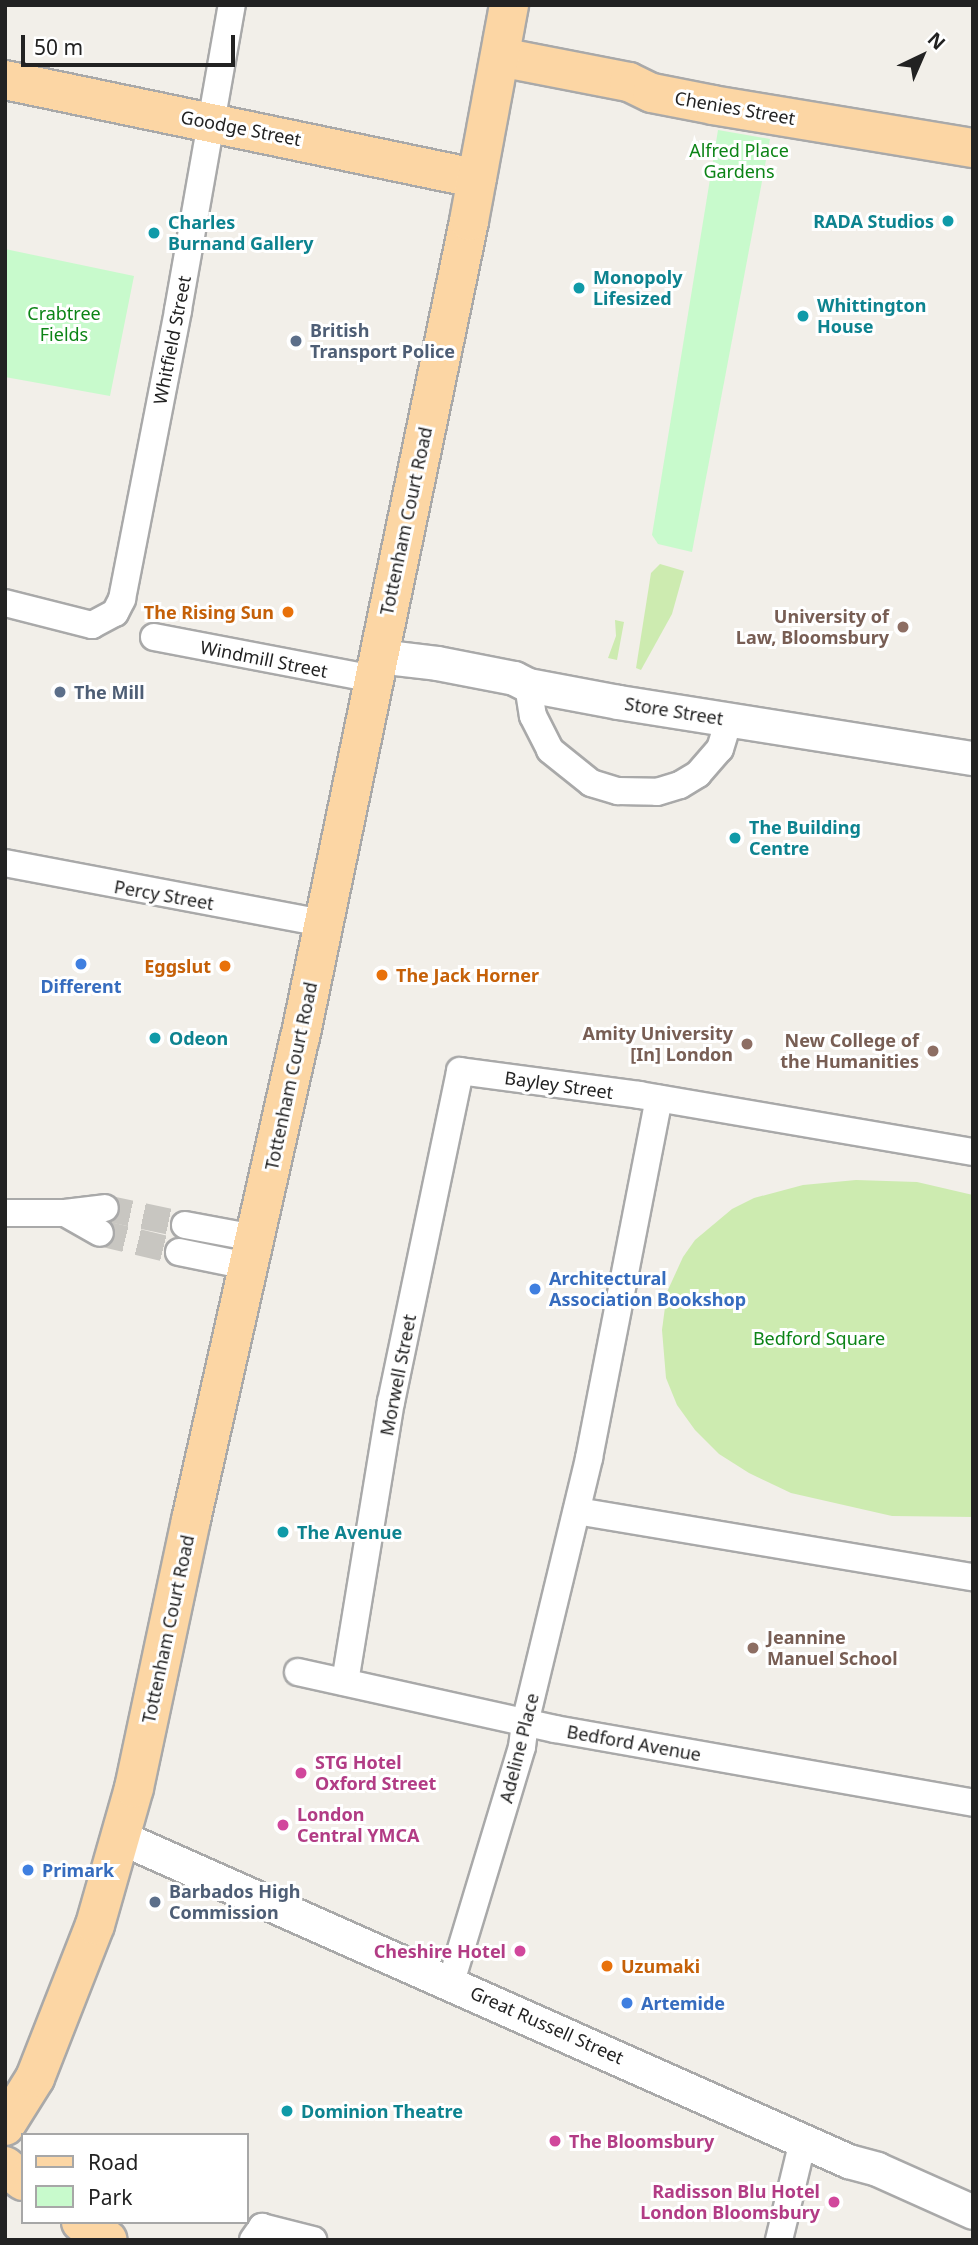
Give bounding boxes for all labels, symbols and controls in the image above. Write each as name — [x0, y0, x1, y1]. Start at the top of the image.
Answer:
scale bar — [24, 21, 238, 65]
north arrow — [887, 21, 957, 91]
text: N — [922, 26, 951, 56]
text: 50 m — [34, 33, 83, 61]
street label: Chenies Street — [673, 87, 797, 129]
street label: Goodge Street — [179, 106, 303, 150]
park label: Alfred Place Gardens — [689, 140, 789, 182]
place label: RADA Studios — [813, 210, 934, 232]
place label: Charles Burnand Gallery — [168, 212, 314, 255]
marker: RADA Studios — [940, 213, 956, 229]
marker: Charles Burnand Gallery — [146, 225, 162, 241]
place label: Monopoly Lifesized — [593, 267, 682, 310]
street label: Whitfield Street — [149, 274, 195, 406]
marker: Monopoly Lifesized — [571, 280, 587, 296]
place label: Whittington House — [817, 295, 926, 338]
park label: Crabtree Fields — [27, 303, 101, 346]
marker: Whittington House — [795, 308, 811, 324]
place label: British Transport Police — [310, 320, 455, 362]
marker: British Transport Police — [288, 333, 304, 349]
street label: Tottenham Court Road — [375, 425, 437, 617]
place label: The Rising Sun — [144, 601, 274, 623]
marker: The Rising Sun — [280, 604, 296, 620]
place label: University of Law, Bloomsbury — [736, 606, 889, 648]
marker: University of Law, Bloomsbury — [895, 619, 911, 635]
street label: Windmill Street — [198, 636, 330, 682]
place label: The Mill — [74, 681, 145, 703]
marker: The Mill — [52, 684, 68, 700]
street label: Store Street — [623, 693, 725, 729]
place label: The Building Centre — [749, 817, 861, 860]
marker: The Building Centre — [727, 830, 743, 846]
street label: Percy Street — [112, 876, 216, 914]
place label: Eggslut — [144, 955, 211, 977]
marker: Different — [73, 956, 89, 972]
marker: Eggslut — [217, 958, 233, 974]
place label: The Jack Horner — [396, 964, 539, 986]
marker: The Jack Horner — [374, 967, 390, 983]
place label: Different — [40, 975, 122, 997]
street label: Tottenham Court Road — [260, 980, 322, 1172]
place label: Amity University [In] London — [583, 1023, 733, 1066]
place label: Odeon — [169, 1027, 228, 1049]
marker: Odeon — [147, 1030, 163, 1046]
place label: New College of the Humanities — [780, 1030, 919, 1072]
marker: Amity University [In] London — [739, 1036, 755, 1052]
marker: New College of the Humanities — [925, 1043, 941, 1059]
street label: Bayley Street — [503, 1067, 615, 1103]
place label: Architectural Association Bookshop — [549, 1268, 746, 1310]
marker: Architectural Association Bookshop — [527, 1281, 543, 1297]
street label: Morwell Street — [376, 1312, 420, 1438]
park label: Bedford Square — [753, 1327, 885, 1349]
place label: The Avenue — [297, 1521, 402, 1543]
marker: The Avenue — [275, 1524, 291, 1540]
street label: Tottenham Court Road — [137, 1533, 199, 1725]
place label: Jeannine Manuel School — [767, 1627, 898, 1670]
marker: Jeannine Manuel School — [745, 1640, 761, 1656]
street label: Adeline Place — [495, 1691, 543, 1805]
street label: Bedford Avenue — [565, 1721, 703, 1765]
place label: STG Hotel Oxford Street — [315, 1752, 436, 1795]
marker: STG Hotel Oxford Street — [293, 1765, 309, 1781]
place label: London Central YMCA — [297, 1804, 420, 1846]
marker: London Central YMCA — [275, 1817, 291, 1833]
place label: Primark — [42, 1859, 114, 1881]
marker: Primark — [20, 1862, 36, 1878]
place label: Barbados High Commission — [169, 1881, 301, 1924]
marker: Barbados High Commission — [147, 1894, 163, 1910]
place label: Cheshire Hotel — [374, 1940, 506, 1962]
marker: Cheshire Hotel — [512, 1943, 528, 1959]
place label: Uzumaki — [621, 1955, 700, 1977]
marker: Uzumaki — [599, 1958, 615, 1974]
street label: Great Russell Street — [467, 1981, 627, 2069]
place label: Artemide — [641, 1992, 725, 2014]
marker: Artemide — [619, 1995, 635, 2011]
place label: Dominion Theatre — [301, 2100, 463, 2122]
marker: Dominion Theatre — [279, 2103, 295, 2119]
place label: The Bloomsbury — [569, 2130, 714, 2152]
legend — [21, 2133, 248, 2224]
marker: The Bloomsbury — [547, 2133, 563, 2149]
text: Road — [88, 2148, 138, 2176]
place label: Radisson Blu Hotel London Bloomsbury — [640, 2181, 820, 2224]
text: Park — [88, 2183, 132, 2211]
marker: Radisson Blu Hotel London Bloomsbury — [826, 2194, 842, 2210]

